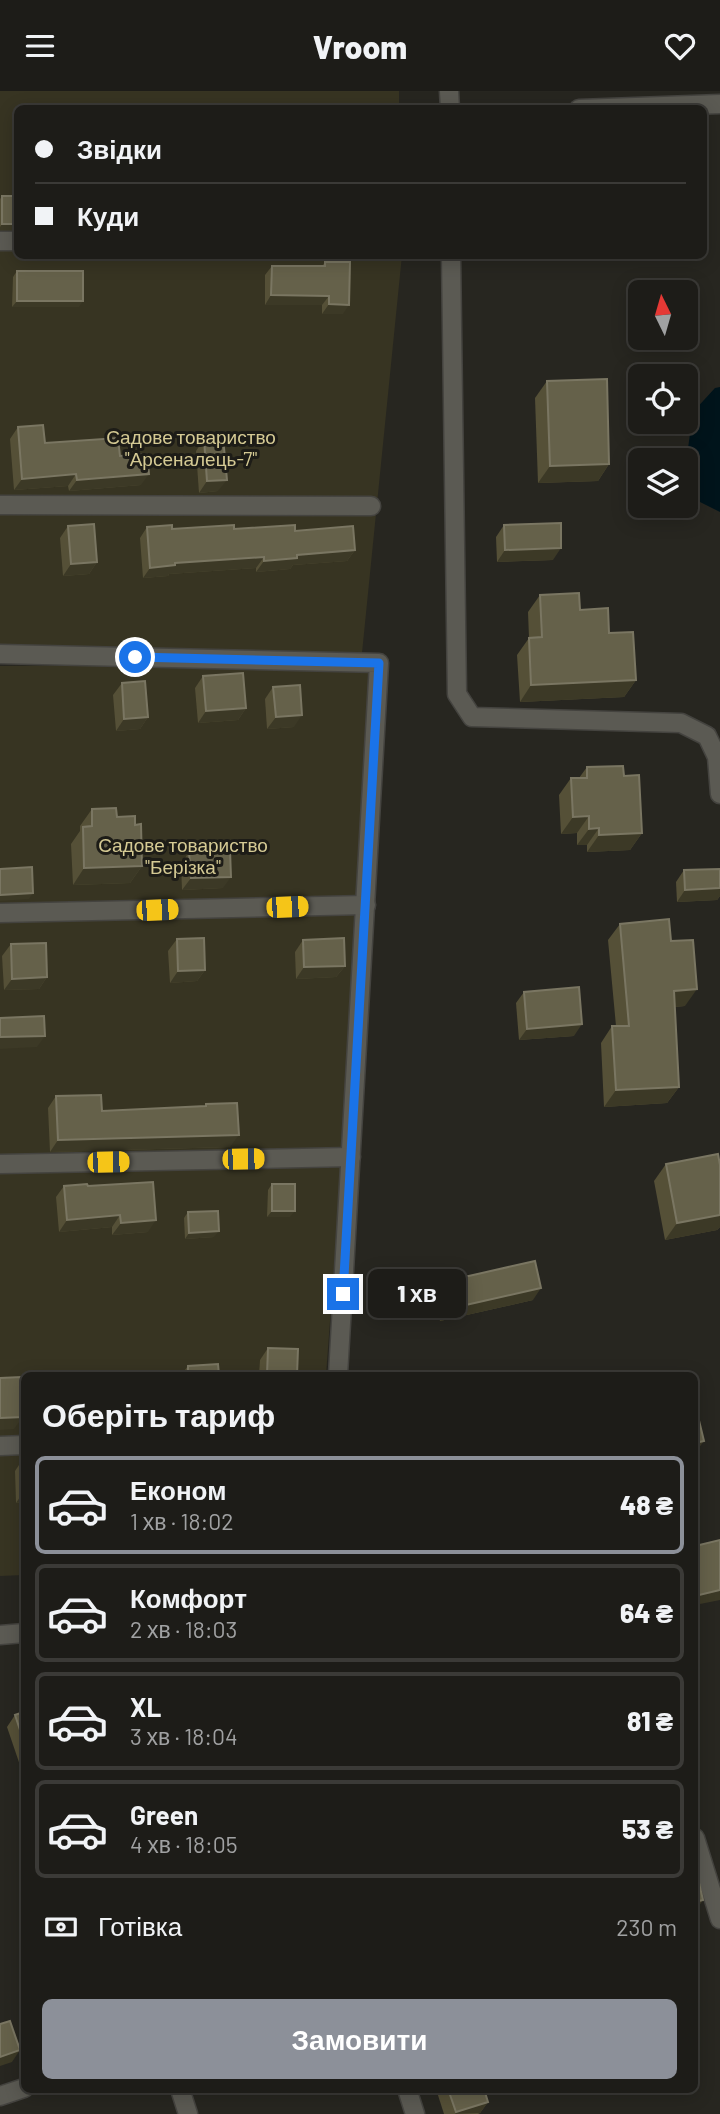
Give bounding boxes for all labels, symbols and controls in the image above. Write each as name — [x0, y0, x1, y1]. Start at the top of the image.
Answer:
icon: menu — [21, 27, 59, 65]
text: Vroom — [313, 27, 407, 65]
icon: heart — [661, 27, 699, 65]
text: Звідки — [77, 133, 162, 164]
text: Куди — [77, 200, 139, 231]
north arrow — [628, 280, 698, 350]
map controls — [628, 280, 698, 518]
button: locate — [628, 364, 698, 434]
park label: Садове товариство "Арсеналець-7" — [106, 425, 276, 470]
button: layers — [628, 448, 698, 518]
route start — [119, 641, 151, 673]
park label: Садове товариство "Берізка" — [98, 833, 268, 878]
car — [266, 896, 309, 918]
car — [136, 899, 179, 921]
car — [222, 1148, 265, 1170]
car — [87, 1151, 130, 1173]
callout: 1 хв — [368, 1269, 466, 1319]
route end — [327, 1278, 359, 1310]
text: 1 хв — [397, 1279, 437, 1307]
text: Оберіть тариф — [42, 1395, 275, 1433]
icon: car — [46, 1474, 109, 1537]
text: Економ — [130, 1474, 226, 1505]
text: 48 ₴ — [620, 1489, 673, 1520]
text: 1 хв · 18:02 — [130, 1507, 234, 1535]
icon: car — [46, 1582, 109, 1645]
text: Комфорт — [130, 1582, 247, 1613]
text: 64 ₴ — [620, 1597, 673, 1628]
text: 2 хв · 18:03 — [130, 1615, 237, 1643]
icon: car — [46, 1690, 109, 1753]
text: XL — [130, 1691, 161, 1722]
text: 81 ₴ — [627, 1705, 673, 1736]
text: 3 хв · 18:04 — [130, 1722, 238, 1750]
icon: car — [46, 1798, 109, 1861]
text: Green — [130, 1799, 198, 1830]
text: 53 ₴ — [622, 1813, 673, 1844]
text: 4 хв · 18:05 — [130, 1830, 238, 1858]
icon: cash — [42, 1908, 80, 1946]
text: Готівка — [98, 1910, 182, 1941]
text: 230 m — [616, 1913, 677, 1941]
button: Замовити — [42, 1999, 677, 2079]

